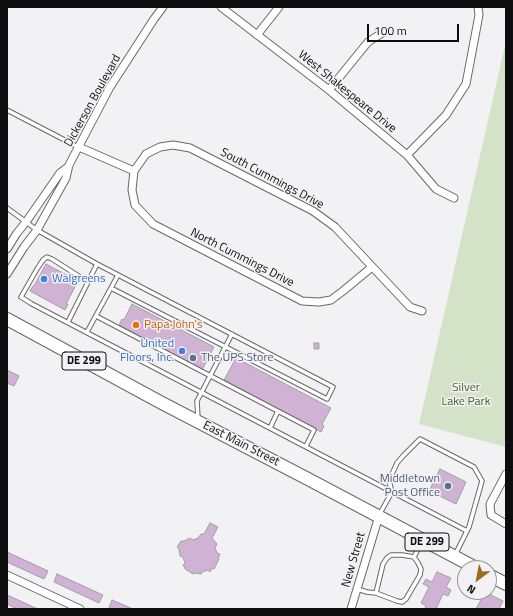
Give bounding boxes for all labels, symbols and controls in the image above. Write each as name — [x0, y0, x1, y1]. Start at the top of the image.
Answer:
scale bar — [369, 16, 461, 42]
text: 100 m — [374, 21, 407, 40]
street label: West Shakespeare Drive — [295, 48, 399, 136]
street label: Dickerson Boulevard — [62, 52, 124, 150]
street label: South Cummings Drive — [218, 146, 326, 212]
street label: North Cummings Drive — [188, 226, 296, 290]
place label: Walgreens — [52, 272, 106, 286]
marker: Walgreens — [39, 274, 49, 284]
place label: Papa John's — [144, 318, 203, 332]
marker: Papa John's — [131, 320, 141, 330]
place label: United Floors, Inc. — [120, 337, 174, 365]
marker: United Floors, Inc. — [177, 346, 187, 356]
place label: The UPS Store — [201, 351, 273, 365]
road number: DE 299 — [62, 352, 106, 370]
marker: The UPS Store — [188, 353, 198, 363]
park label: Silver Lake Park — [441, 381, 491, 409]
street label: East Main Street — [200, 419, 282, 469]
place label: Middletown Post Office — [380, 472, 440, 500]
marker: Middletown Post Office — [443, 481, 453, 491]
street label: New Street — [339, 531, 369, 589]
road number: DE 299 — [405, 533, 449, 551]
north arrow — [457, 560, 497, 600]
text: N — [464, 581, 479, 598]

